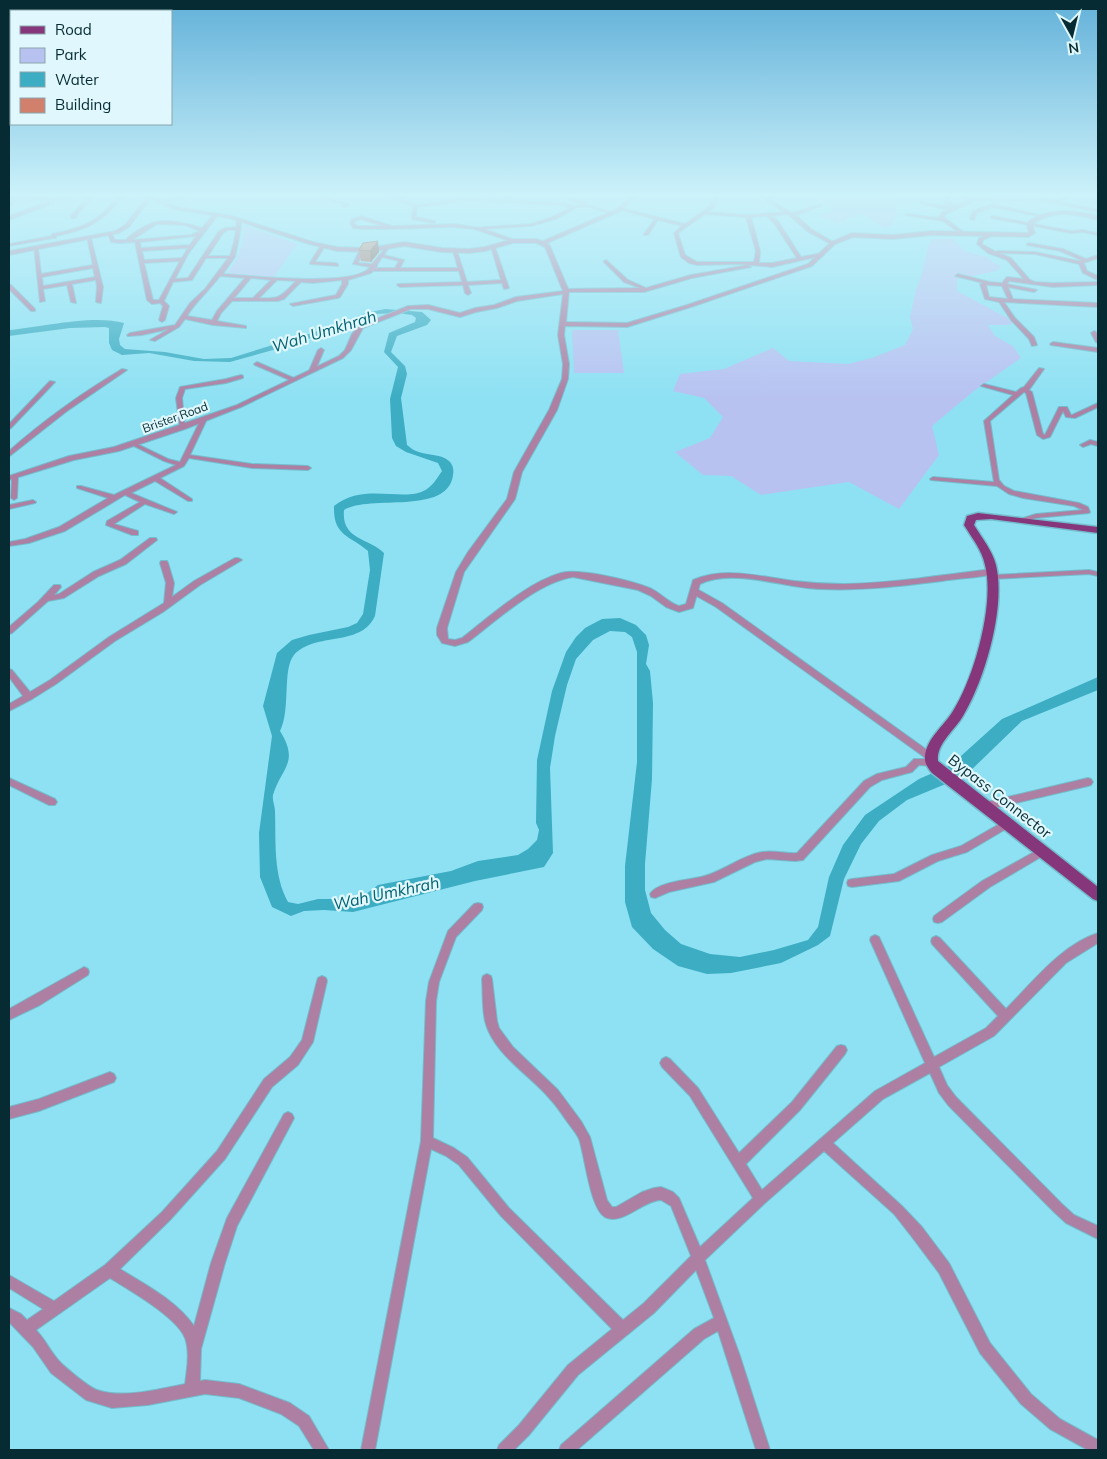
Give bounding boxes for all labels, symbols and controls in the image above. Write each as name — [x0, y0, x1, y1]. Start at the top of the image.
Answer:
legend — [10, 10, 172, 125]
north arrow — [1047, 10, 1097, 60]
text: Road — [55, 20, 92, 39]
text: N — [1067, 38, 1080, 58]
text: Park — [55, 45, 87, 64]
text: Water — [55, 70, 99, 89]
text: Building — [55, 95, 111, 114]
water label: Wah Umkhrah — [269, 306, 379, 356]
street label: Brister Road — [140, 398, 210, 436]
street label: Bypass Connector — [945, 750, 1056, 842]
water label: Wah Umkhrah — [331, 872, 441, 914]

